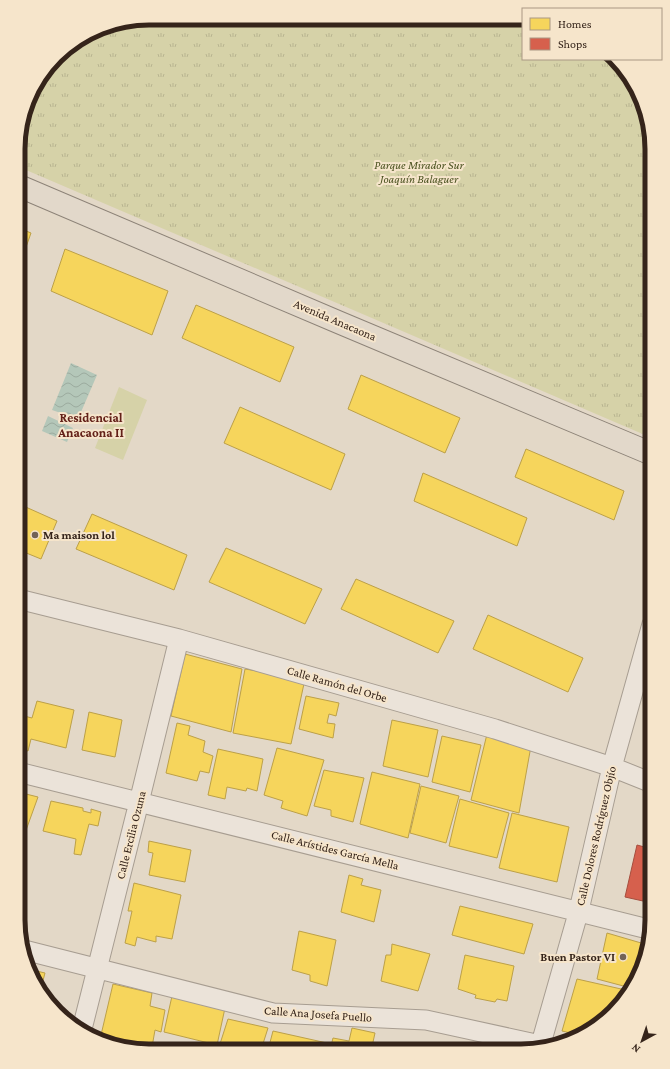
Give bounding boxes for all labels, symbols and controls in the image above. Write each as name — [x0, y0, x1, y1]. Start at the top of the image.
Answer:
legend — [522, 8, 662, 60]
text: Homes — [558, 17, 592, 31]
text: Shops — [558, 37, 587, 51]
park label: Parque Mirador Sur Joaquín Balaguer — [374, 158, 464, 186]
street label: Avenida Anacaona — [292, 296, 379, 344]
district label: Residencial Anacaona II — [57, 410, 124, 440]
place label: Ma maison lol — [43, 528, 115, 542]
marker: Ma maison lol — [30, 530, 40, 540]
street label: Calle Ramón del Orbe — [285, 663, 389, 705]
street label: Calle Dolores Rodríguez Objío — [573, 765, 619, 907]
street label: Calle Ercilia Ozuna — [113, 789, 149, 881]
street label: Calle Arístides García Mella — [270, 827, 401, 873]
place label: Buen Pastor VI — [540, 950, 615, 964]
marker: Buen Pastor VI — [618, 952, 628, 962]
street label: Calle Ana Josefa Puello — [264, 1003, 373, 1025]
north arrow — [622, 1021, 662, 1061]
text: N — [628, 1041, 642, 1056]

